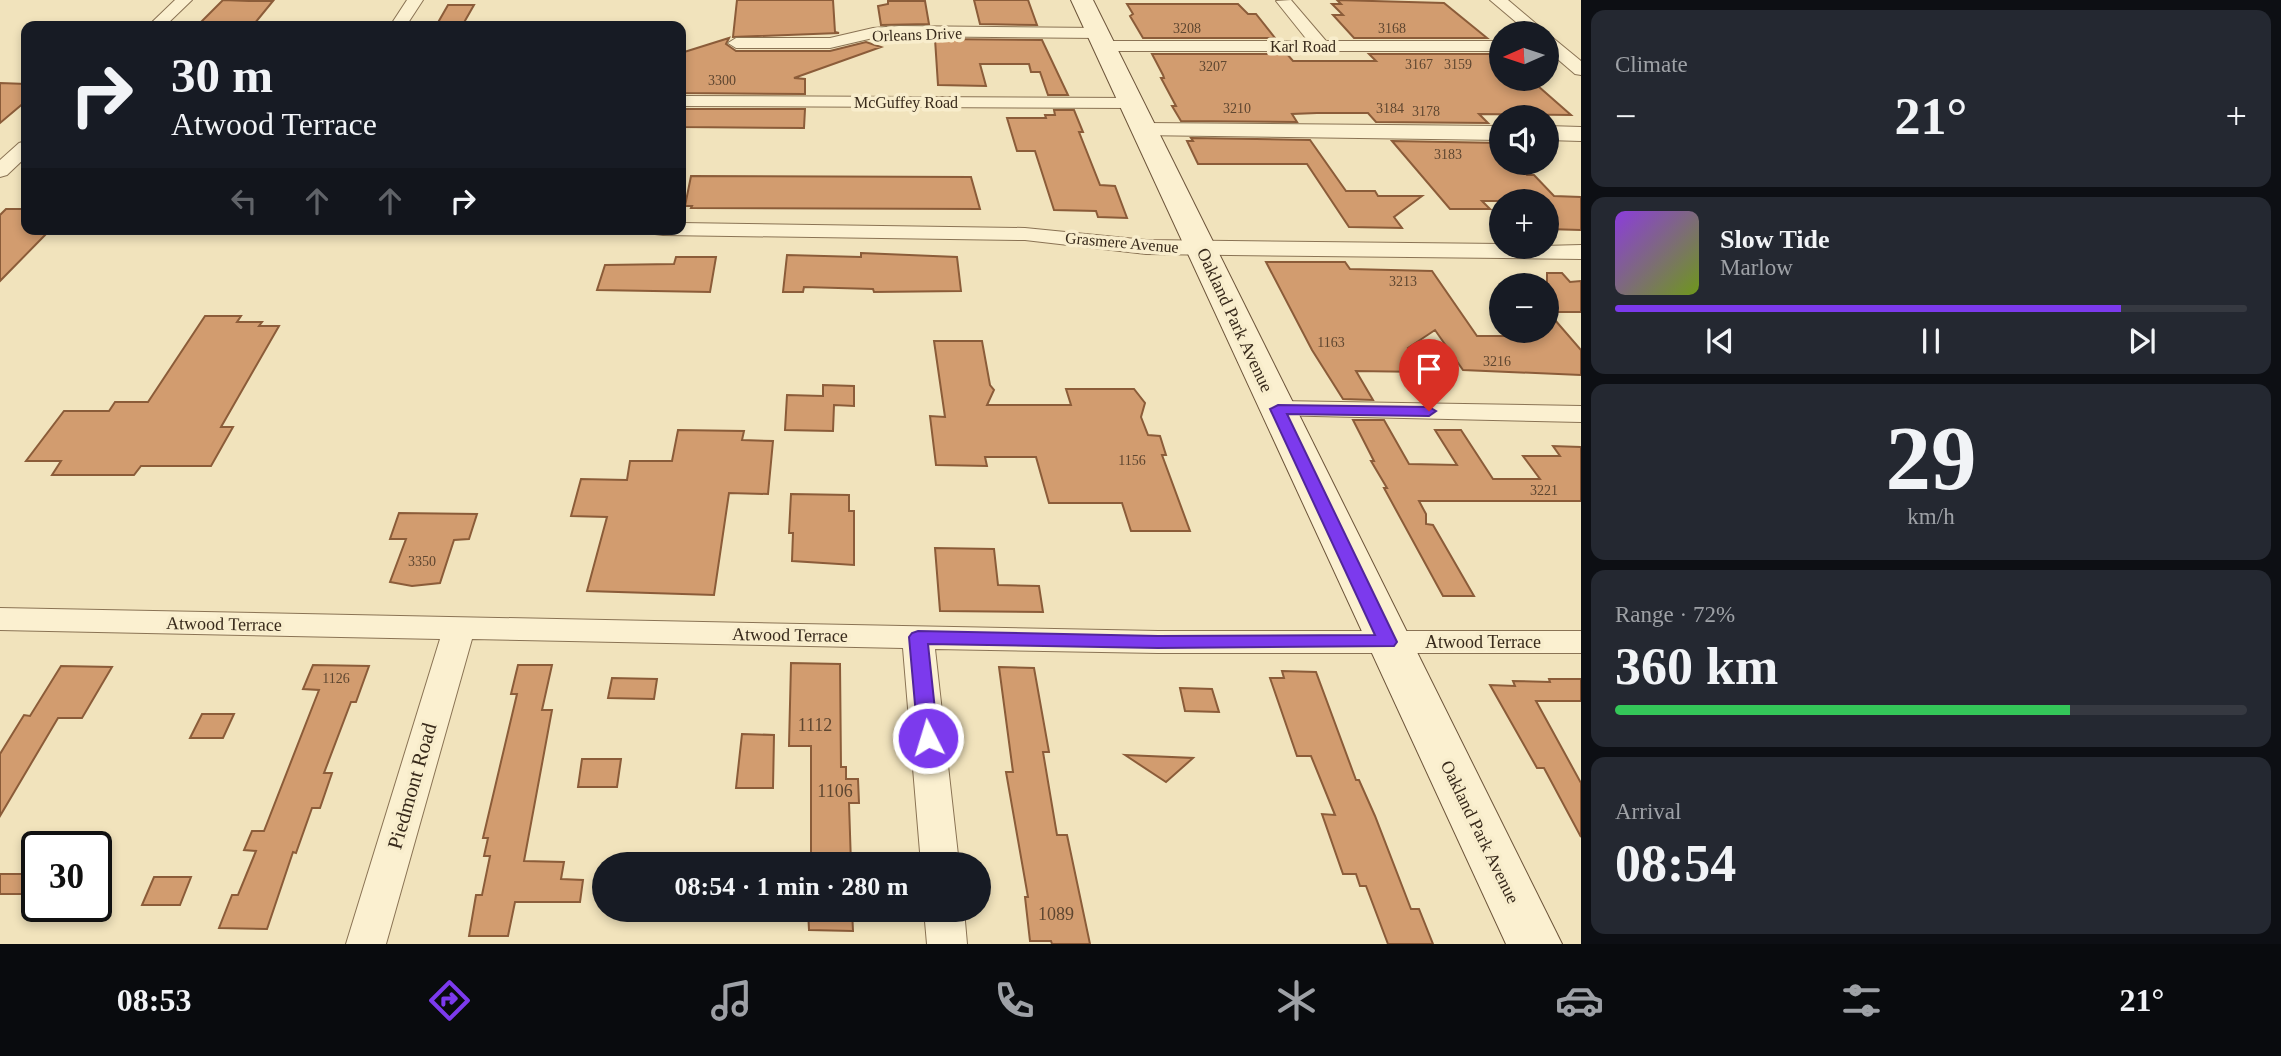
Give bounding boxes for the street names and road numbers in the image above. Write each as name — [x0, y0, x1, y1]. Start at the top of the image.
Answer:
street label: Orleans Drive — [872, 24, 962, 45]
street label: Karl Road — [1270, 38, 1336, 55]
street label: McGuffey Road — [854, 94, 958, 112]
street label: Grasmere Avenue — [1064, 229, 1179, 256]
street label: Oakland Park Avenue — [1193, 245, 1277, 395]
street label: Atwood Terrace — [166, 613, 282, 635]
street label: Atwood Terrace — [732, 624, 848, 646]
street label: Atwood Terrace — [1425, 632, 1541, 652]
street label: Piedmont Road — [383, 720, 442, 852]
street label: Oakland Park Avenue — [1437, 757, 1523, 907]

